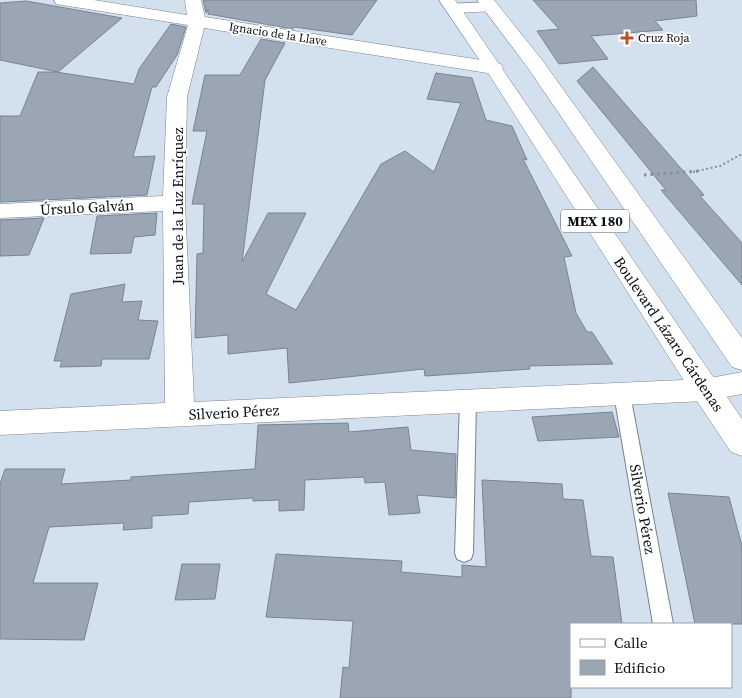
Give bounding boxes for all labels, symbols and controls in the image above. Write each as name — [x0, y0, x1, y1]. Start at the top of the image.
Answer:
street label: Ignacio de la Llave — [228, 18, 328, 50]
place label: Cruz Roja — [638, 30, 691, 46]
marker: Cruz Roja — [620, 31, 634, 45]
street label: Juan de la Luz Enríquez — [167, 127, 188, 286]
street label: Úrsulo Galván — [39, 194, 135, 220]
road number: MEX 180 — [561, 210, 629, 232]
street label: Boulevard Lázaro Cárdenas — [609, 252, 729, 416]
street label: Silverio Pérez — [188, 399, 280, 425]
street label: Silverio Pérez — [625, 462, 661, 556]
legend — [570, 623, 732, 688]
text: Calle — [614, 632, 648, 653]
text: Edificio — [614, 657, 665, 678]

